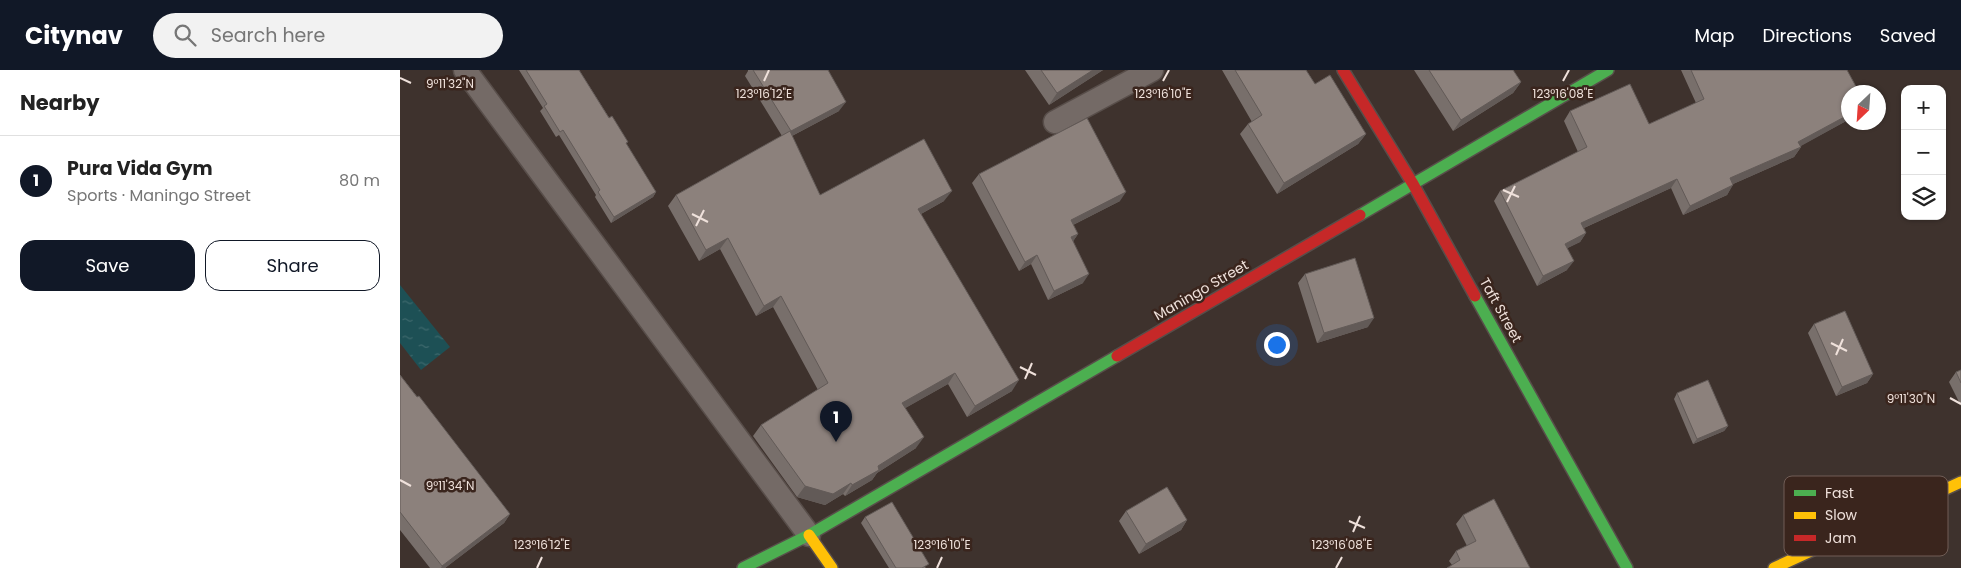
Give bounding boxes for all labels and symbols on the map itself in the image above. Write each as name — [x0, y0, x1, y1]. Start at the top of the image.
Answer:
text: 9°11'32"N — [426, 75, 474, 92]
text: 123°16'12"E — [736, 85, 792, 102]
text: 123°16'10"E — [1134, 85, 1192, 102]
text: 123°16'08"E — [1533, 85, 1593, 102]
north arrow — [1841, 85, 1886, 130]
street label: Maningo Street — [1150, 255, 1252, 325]
street label: Taft Street — [1475, 274, 1527, 346]
your location — [1264, 332, 1290, 358]
text: 9°11'30"N — [1887, 390, 1935, 407]
pin: 1 — [820, 401, 852, 442]
legend — [1784, 476, 1948, 556]
text: 9°11'34"N — [426, 477, 474, 494]
text: Fast — [1825, 483, 1854, 503]
text: Slow — [1825, 505, 1858, 525]
text: Jam — [1825, 528, 1856, 548]
text: 123°16'12"E — [514, 536, 570, 553]
text: 123°16'10"E — [913, 536, 971, 553]
text: 123°16'08"E — [1312, 536, 1372, 553]

